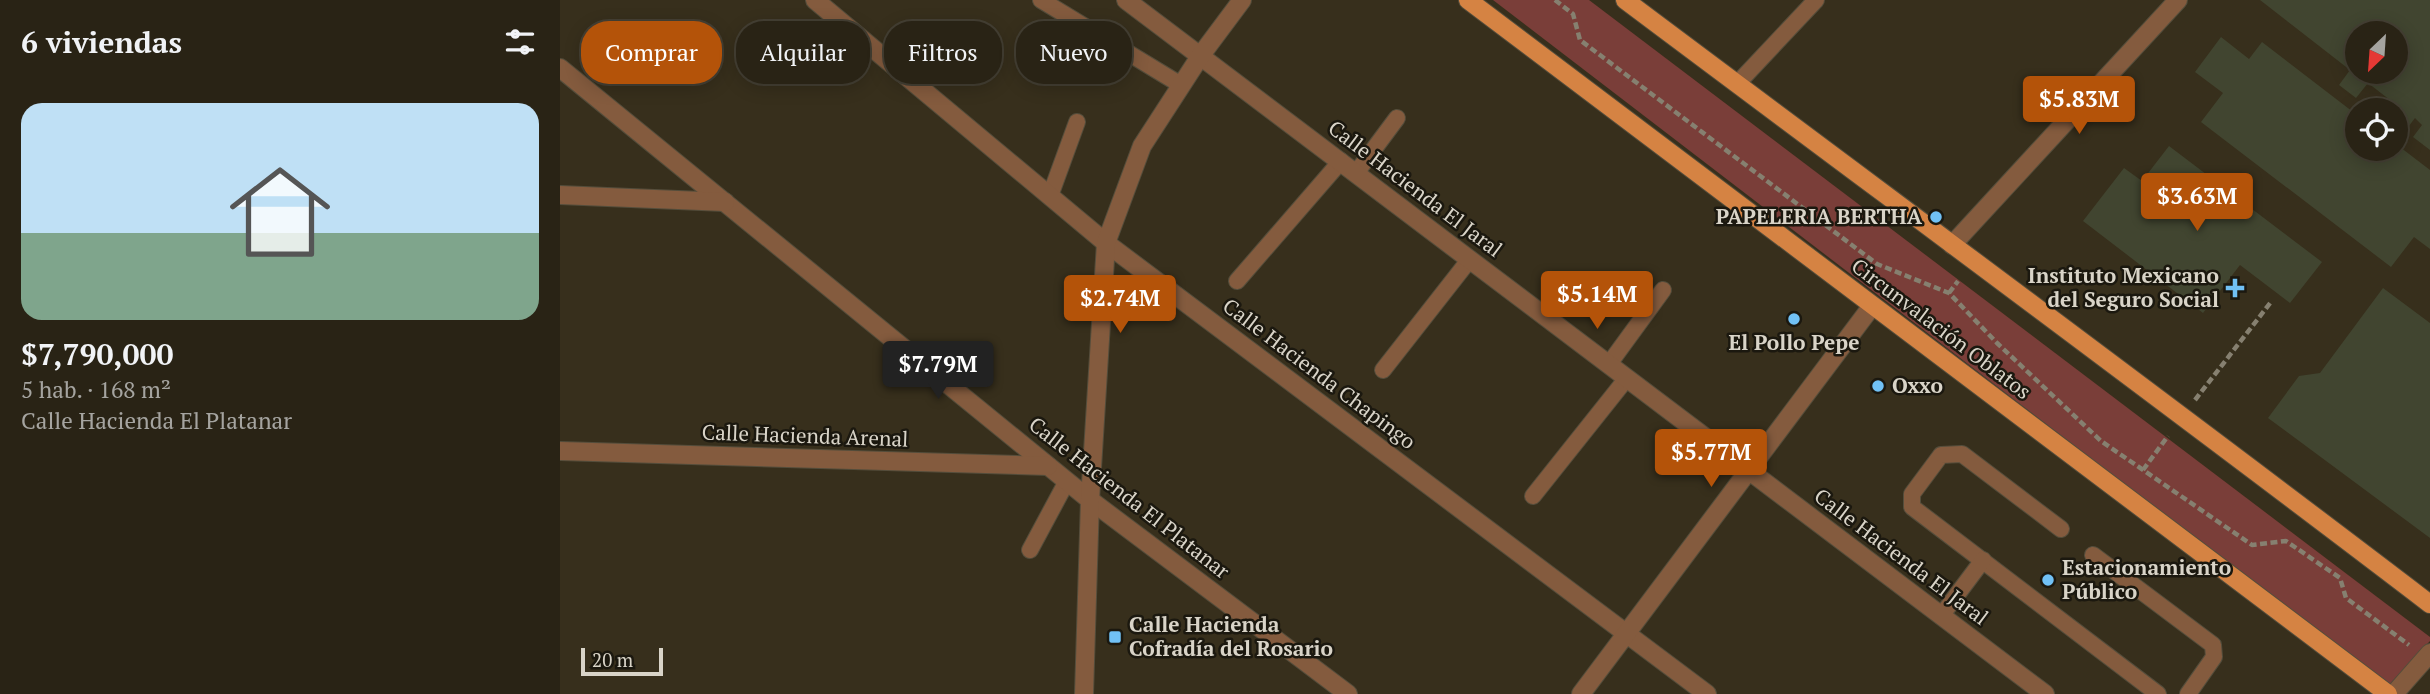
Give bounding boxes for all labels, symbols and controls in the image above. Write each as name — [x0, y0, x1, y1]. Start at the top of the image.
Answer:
chip: Comprar — [581, 21, 722, 84]
chip: Alquilar — [736, 21, 870, 84]
chip: Filtros — [884, 21, 1002, 84]
chip: Nuevo — [1016, 21, 1132, 84]
north arrow — [2345, 21, 2408, 84]
map controls — [2345, 21, 2408, 161]
text: 6 viviendas — [21, 22, 182, 62]
icon: filters — [501, 23, 539, 61]
pin: $5.83M — [2022, 76, 2136, 136]
text: $5.83M — [2039, 83, 2119, 114]
button: locate — [2345, 98, 2408, 161]
street label: Calle Hacienda El Jaral — [1323, 113, 1508, 263]
icon: home — [217, 149, 343, 275]
pin: $3.63M — [2140, 174, 2254, 233]
text: $3.63M — [2157, 180, 2237, 211]
place label: PAPELERIA BERTHA — [1716, 202, 1923, 230]
marker: PAPELERIA BERTHA — [1928, 209, 1944, 225]
street label: Circunvalación Oblatos — [1846, 251, 2037, 405]
place label: Instituto Mexicano del Seguro Social — [2028, 261, 2219, 313]
pin: $5.14M — [1540, 272, 1654, 331]
pin: $2.74M — [1063, 276, 1177, 335]
text: $5.14M — [1557, 278, 1637, 309]
marker: Instituto Mexicano del Seguro Social — [2225, 278, 2245, 298]
text: $2.74M — [1080, 282, 1160, 313]
street label: Calle Hacienda Chapingo — [1217, 291, 1422, 455]
marker: El Pollo Pepe — [1786, 311, 1802, 327]
place label: El Pollo Pepe — [1729, 328, 1859, 356]
text: $7,790,000 — [21, 334, 173, 374]
pin: $7.79M — [881, 342, 995, 401]
text: $7.79M — [899, 348, 977, 379]
place label: Oxxo — [1892, 371, 1943, 399]
text: 5 hab. · 168 m² — [21, 374, 171, 405]
marker: Oxxo — [1870, 378, 1886, 394]
text: Calle Hacienda El Platanar — [21, 405, 292, 436]
street label: Calle Hacienda El Platanar — [1023, 410, 1236, 584]
street label: Calle Hacienda Arenal — [701, 417, 909, 453]
pin: $5.77M — [1654, 430, 1768, 489]
text: $5.77M — [1671, 436, 1751, 467]
street label: Calle Hacienda El Jaral — [1809, 481, 1994, 631]
place label: Estacionamiento Público — [2062, 553, 2231, 605]
marker: Estacionamiento Público — [2040, 572, 2056, 588]
place label: Calle Hacienda Cofradía del Rosario — [1129, 610, 1333, 662]
marker: Calle Hacienda Cofradía del Rosario — [1107, 629, 1123, 645]
scale bar — [581, 645, 663, 677]
text: 20 m — [592, 647, 633, 672]

